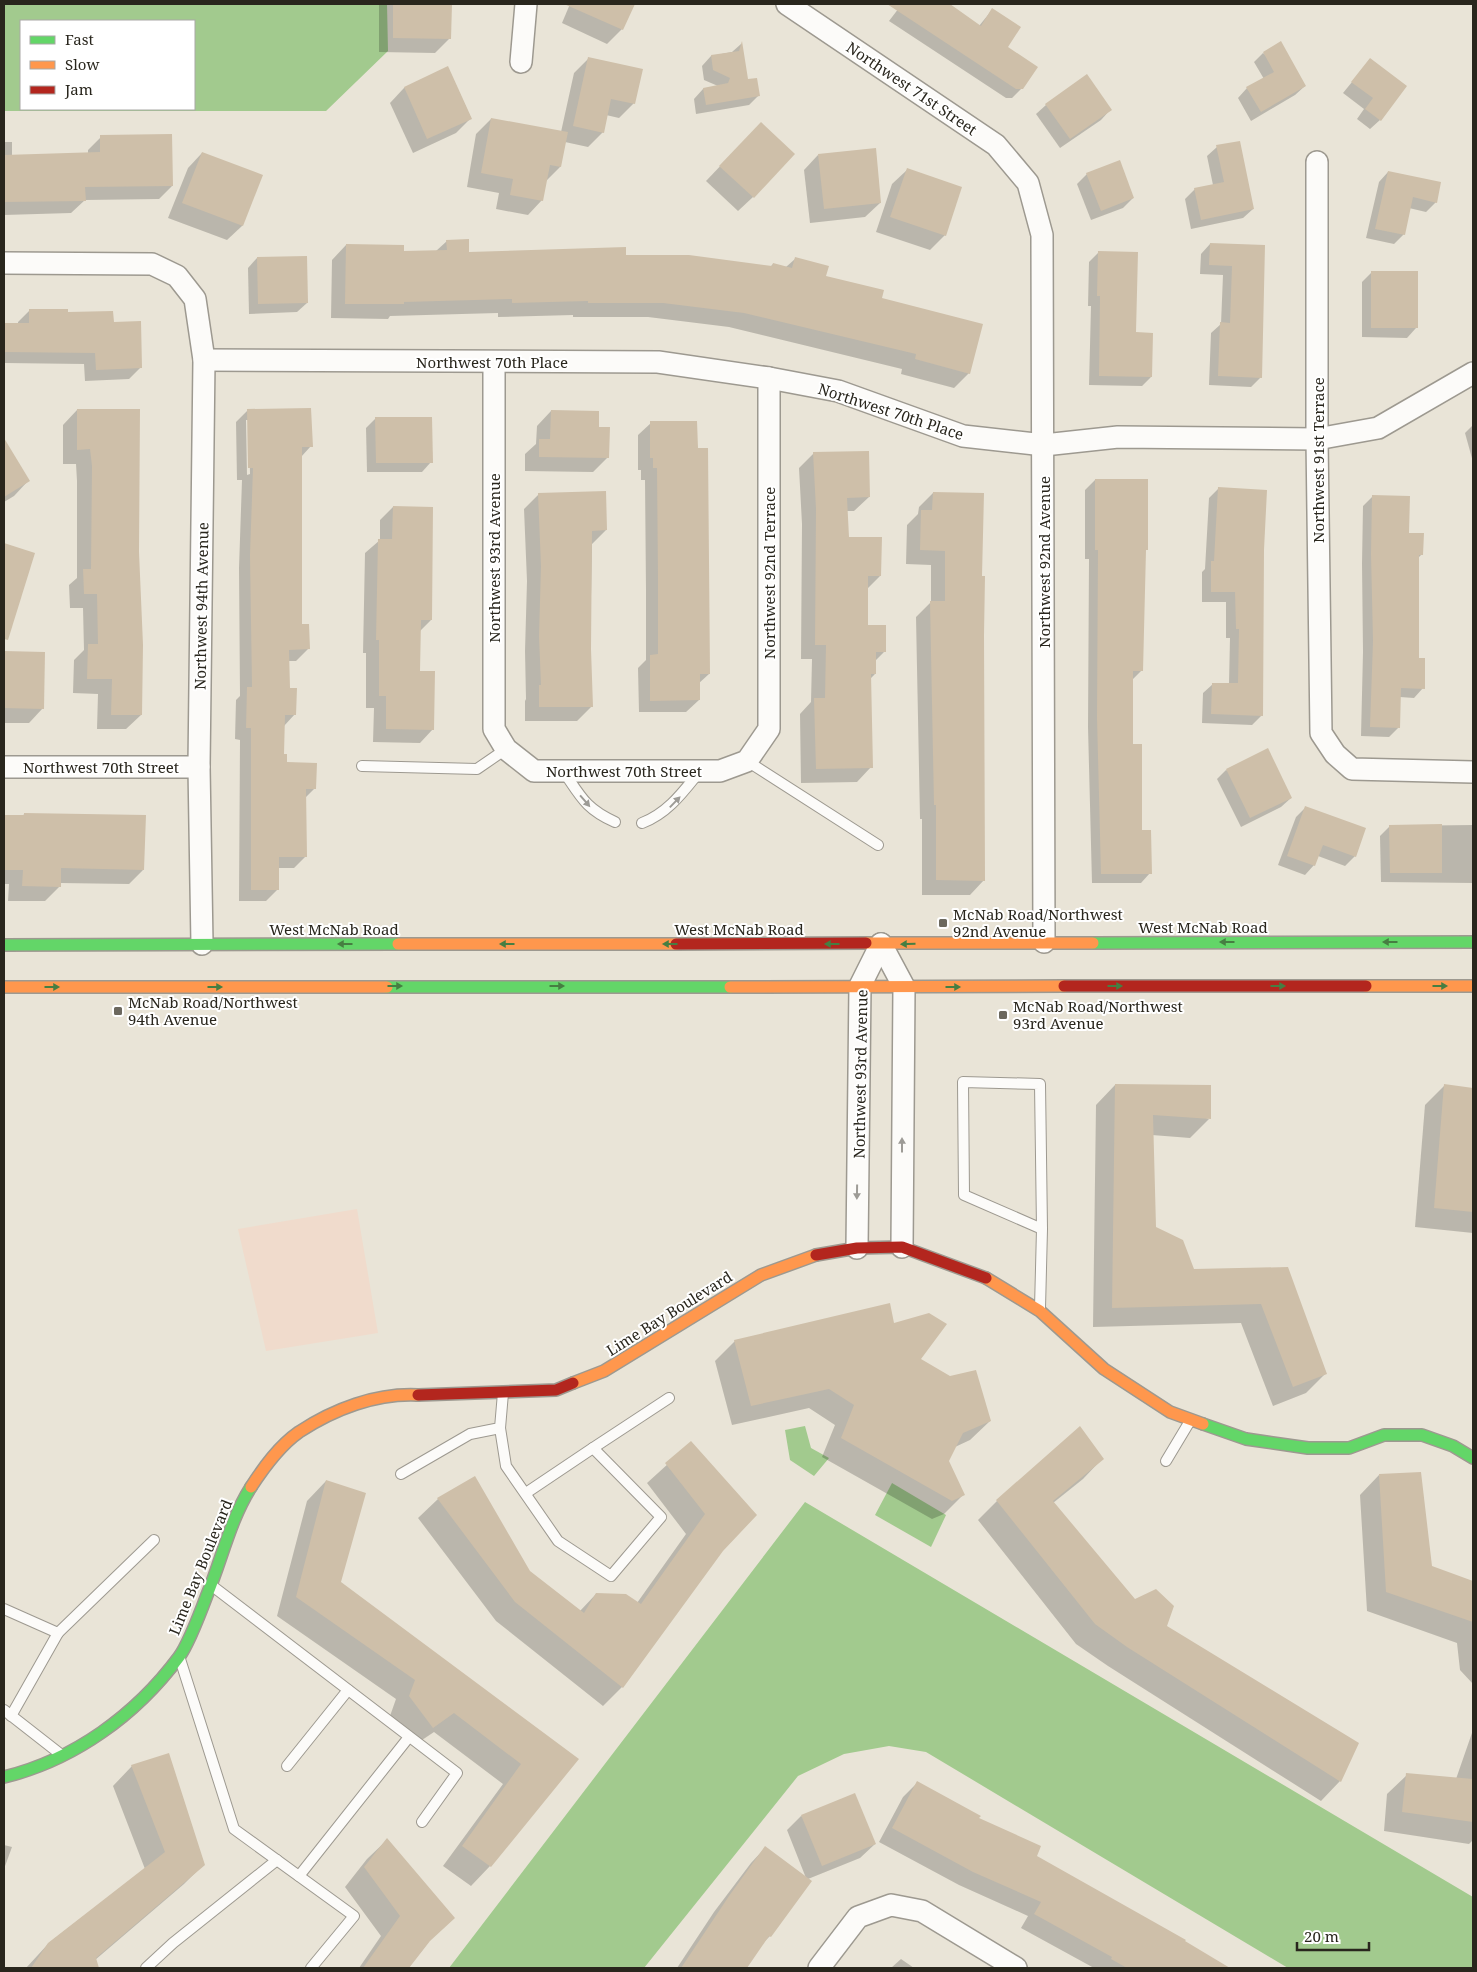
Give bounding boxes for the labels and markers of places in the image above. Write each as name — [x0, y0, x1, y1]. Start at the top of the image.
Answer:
place label: McNab Road/Northwest 92nd Avenue — [953, 904, 1123, 941]
marker: McNab Road/Northwest 92nd Avenue — [937, 917, 949, 929]
place label: McNab Road/Northwest 94th Avenue — [128, 992, 298, 1029]
place label: McNab Road/Northwest 93rd Avenue — [1013, 996, 1183, 1033]
marker: McNab Road/Northwest 94th Avenue — [112, 1005, 124, 1017]
marker: McNab Road/Northwest 93rd Avenue — [997, 1009, 1009, 1021]

